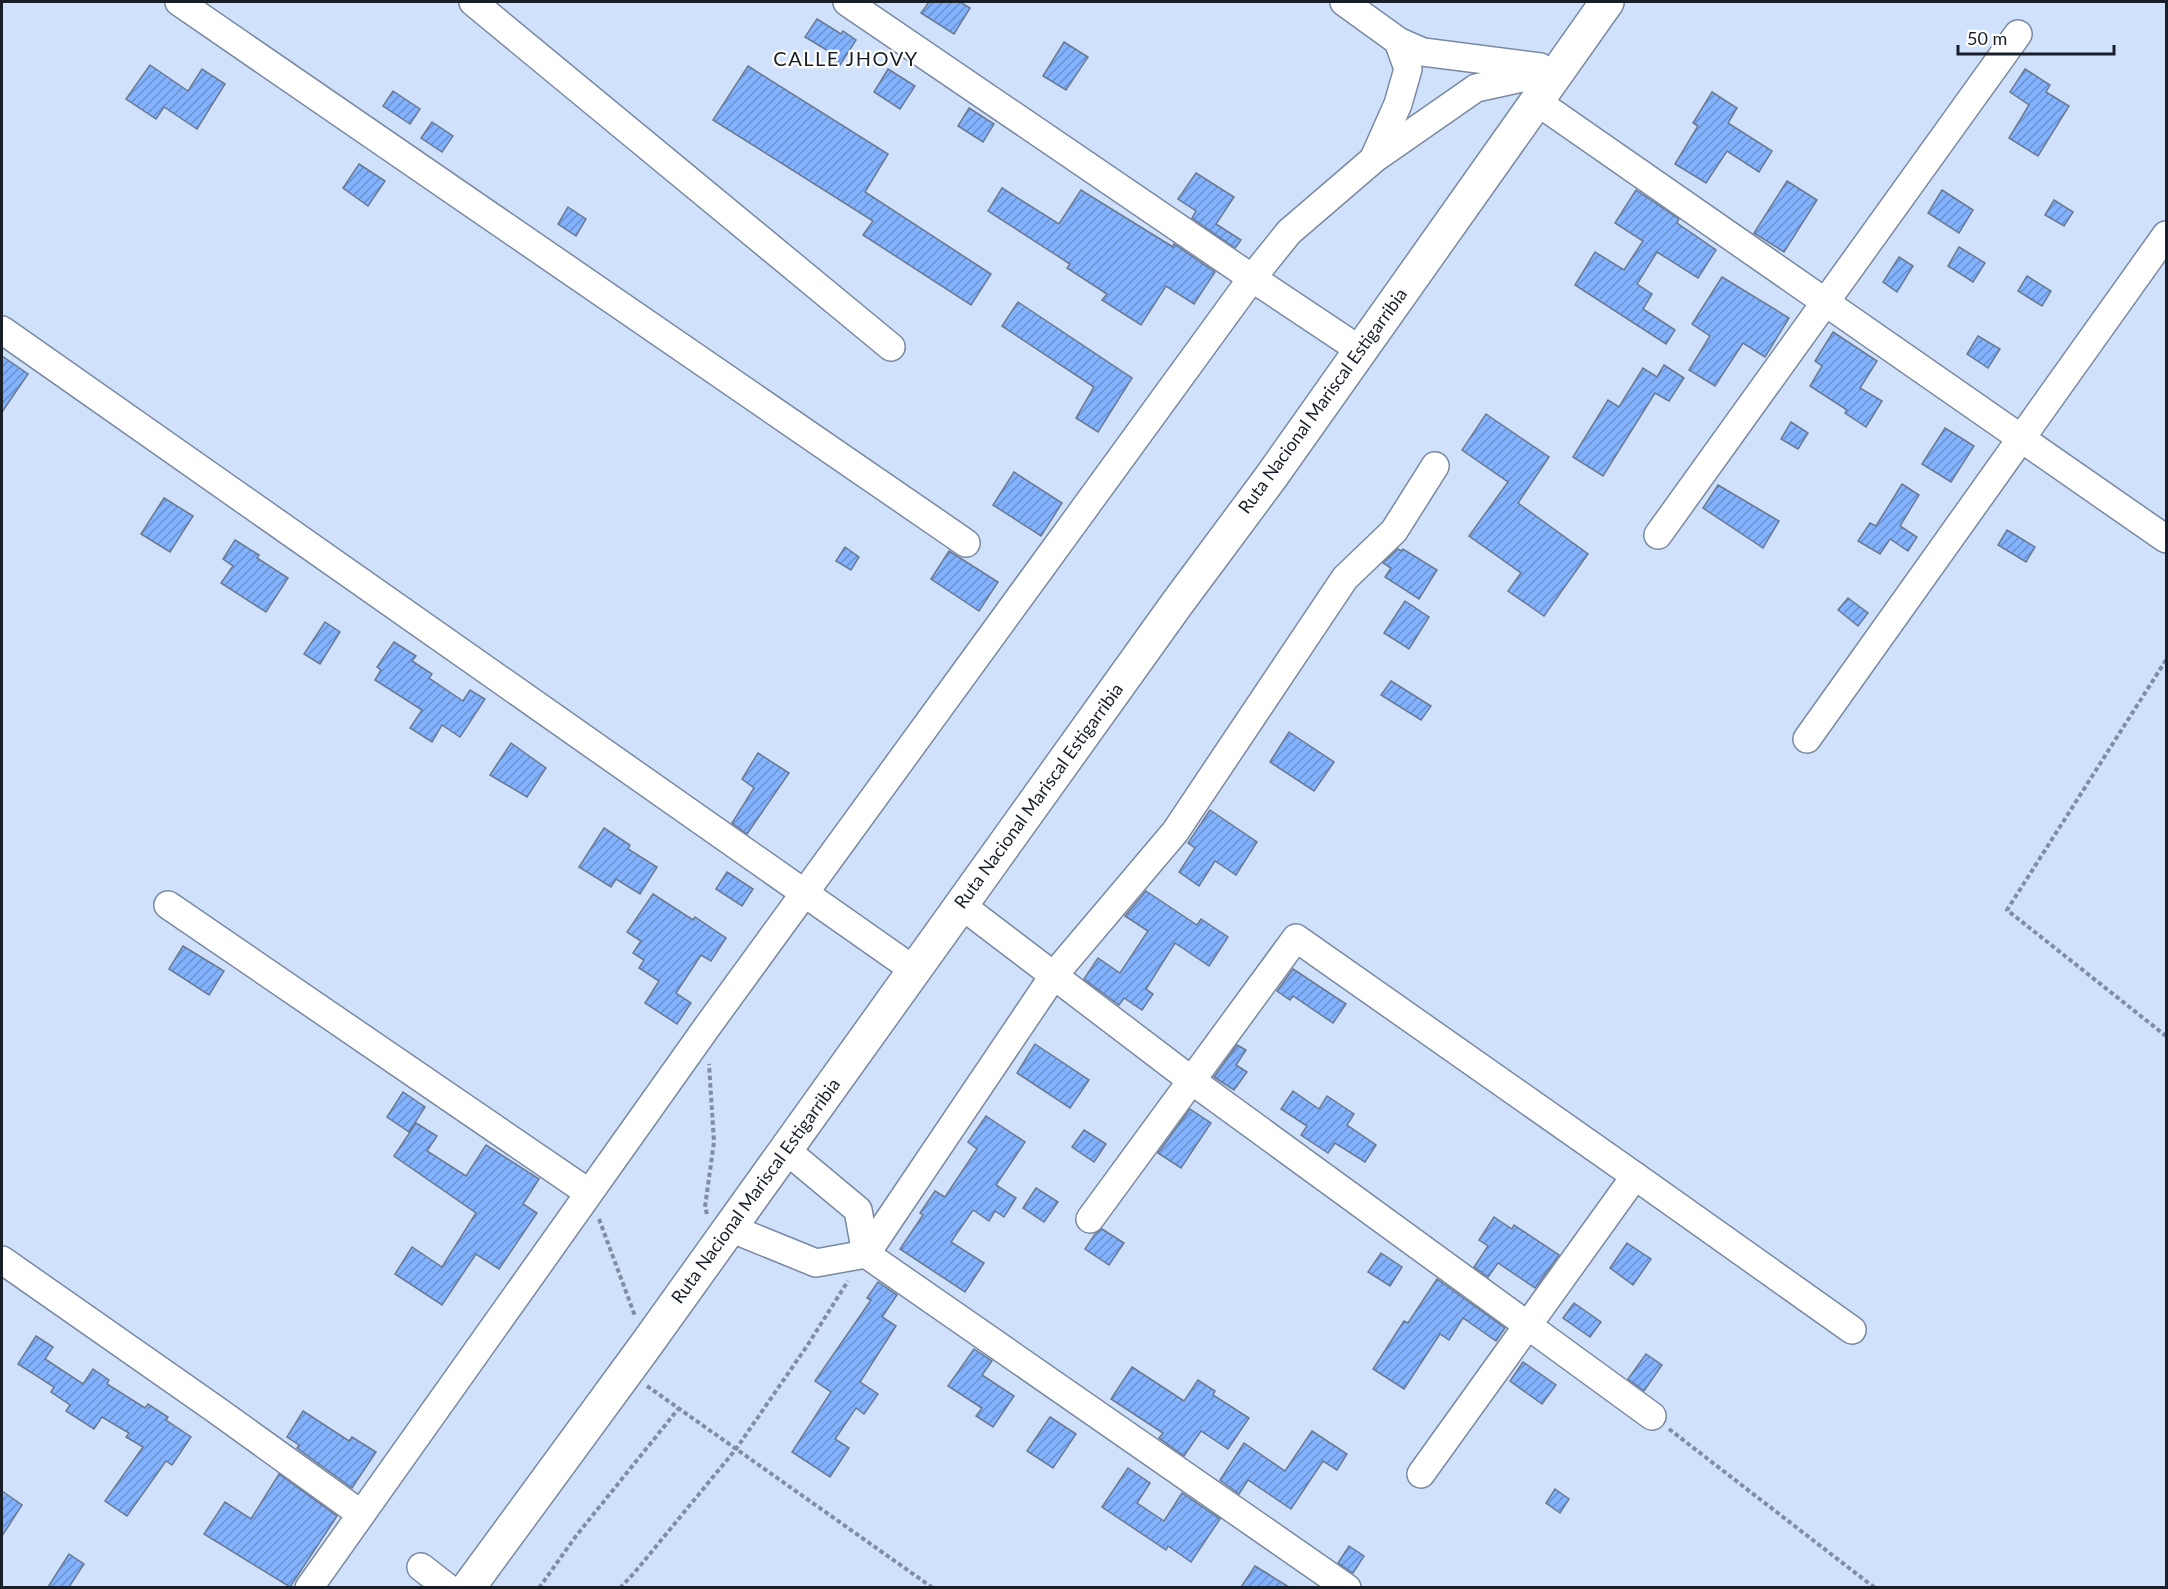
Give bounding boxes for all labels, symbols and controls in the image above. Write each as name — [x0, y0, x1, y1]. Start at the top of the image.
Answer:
scale bar — [1958, 18, 2114, 56]
text: 50 m — [1967, 27, 2007, 49]
district label: CALLE JHOVY — [773, 46, 919, 70]
street label: Ruta Nacional Mariscal Estigarribia — [1233, 284, 1411, 517]
street label: Ruta Nacional Mariscal Estigarribia — [949, 679, 1127, 912]
street label: Ruta Nacional Mariscal Estigarribia — [666, 1074, 844, 1307]

